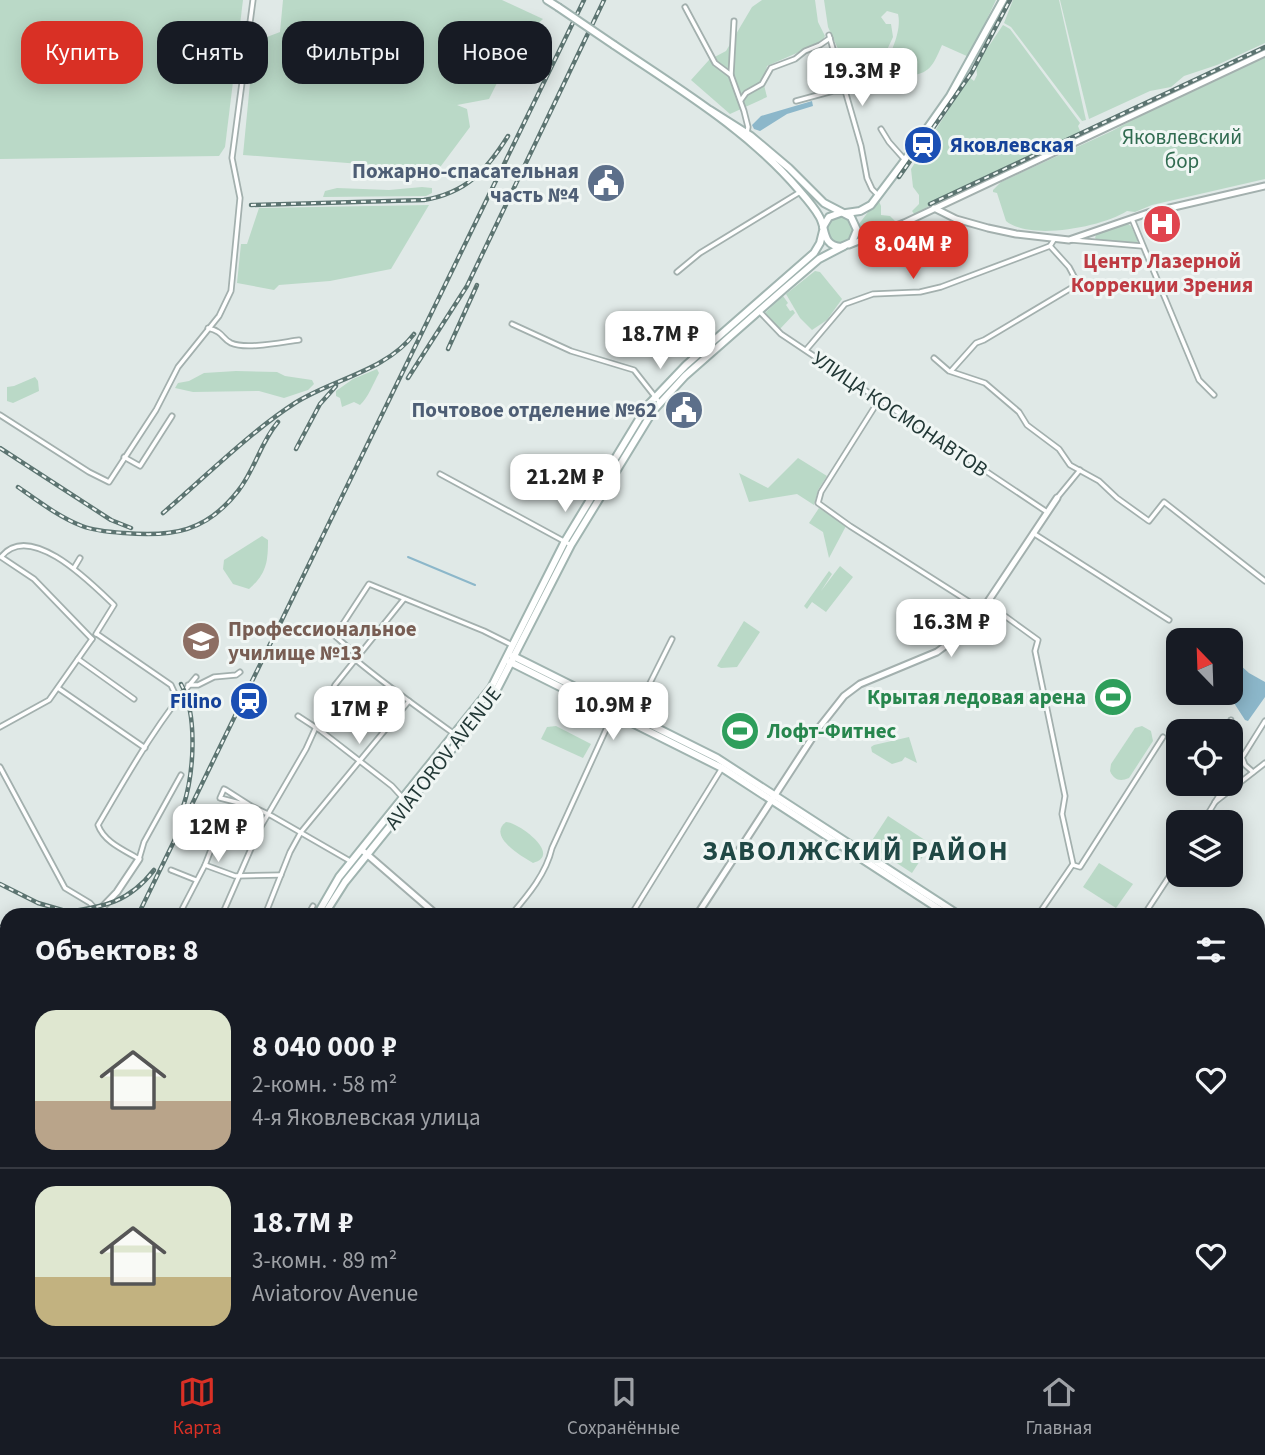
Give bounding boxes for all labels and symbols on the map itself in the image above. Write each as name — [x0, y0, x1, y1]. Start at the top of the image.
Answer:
pin: 19.3M ₽ — [797, 48, 927, 108]
park label: Яковлевский бор — [1122, 122, 1242, 176]
station icon: Яковлевская — [902, 124, 944, 166]
place label: Яковлевская — [950, 130, 1074, 160]
place label: Пожарно-спасательная часть №4 — [352, 156, 579, 210]
public building icon: Пожарно-спасательная часть №4 — [585, 162, 627, 204]
hospital icon: Центр Лазерной Коррекции Зрения — [1141, 203, 1183, 245]
pin: 8.04M ₽ — [848, 222, 978, 281]
place label: Центр Лазерной Коррекции Зрения — [1071, 246, 1253, 300]
pin: 18.7M ₽ — [595, 312, 725, 371]
street label: УЛИЦА КОСМОНАВТОВ — [806, 344, 994, 484]
public building icon: Почтовое отделение №62 — [663, 389, 705, 431]
place label: Почтовое отделение №62 — [411, 395, 657, 425]
pin: 21.2M ₽ — [500, 454, 630, 514]
pin: 16.3M ₽ — [886, 600, 1016, 659]
place label: Профессиональное училище №13 — [228, 614, 417, 668]
school or university icon: Профессиональное училище №13 — [180, 620, 222, 662]
north arrow — [1166, 628, 1242, 705]
sports icon: Крытая ледовая арена — [1092, 676, 1134, 718]
station icon: Filino — [228, 680, 270, 722]
street label: AVIATOROV AVENUE — [378, 680, 508, 836]
pin: 10.9M ₽ — [548, 682, 678, 742]
place label: Крытая ледовая арена — [867, 682, 1086, 712]
place label: Filino — [170, 686, 222, 716]
pin: 17M ₽ — [310, 686, 408, 746]
sports icon: Лофт-Фитнес — [719, 710, 761, 752]
place label: Лофт-Фитнес — [766, 716, 897, 746]
pin: 12M ₽ — [169, 804, 267, 864]
district label: ЗАВОЛЖСКИЙ РАЙОН — [702, 831, 1010, 871]

